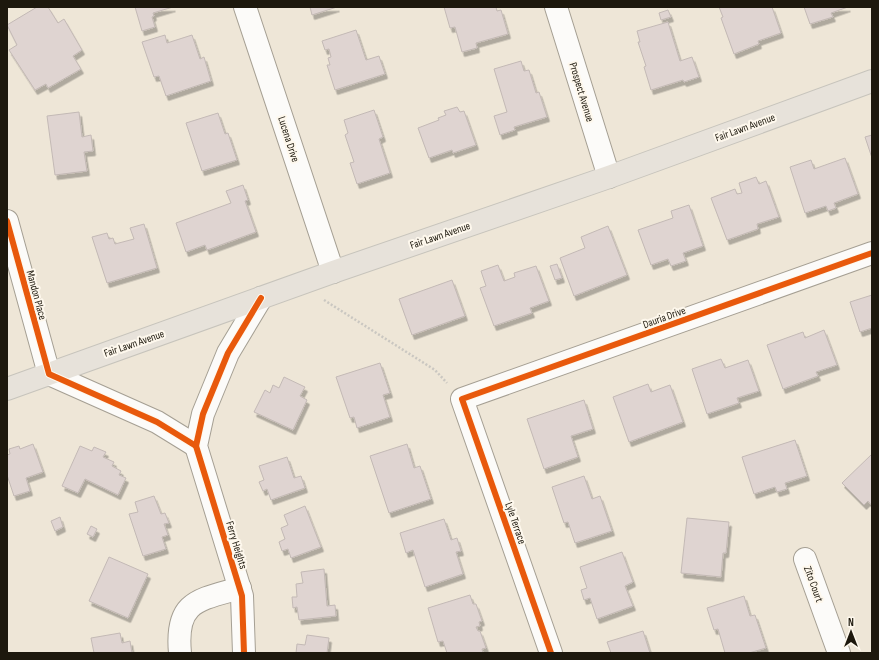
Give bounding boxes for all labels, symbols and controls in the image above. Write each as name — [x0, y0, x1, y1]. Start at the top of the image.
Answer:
street label: Prospect Avenue — [566, 61, 597, 123]
street label: Fair Lawn Avenue — [713, 111, 777, 144]
street label: Lucena Drive — [275, 115, 302, 164]
street label: Fair Lawn Avenue — [408, 219, 472, 252]
street label: Mandon Place — [24, 269, 49, 321]
street label: Dauria Drive — [641, 304, 687, 331]
street label: Fair Lawn Avenue — [102, 327, 166, 360]
street label: Lyle Terrace — [502, 500, 529, 546]
street label: Ferry Heights — [223, 520, 250, 571]
street label: Zito Court — [801, 564, 826, 604]
north arrow — [831, 612, 871, 652]
text: N — [848, 616, 854, 629]

